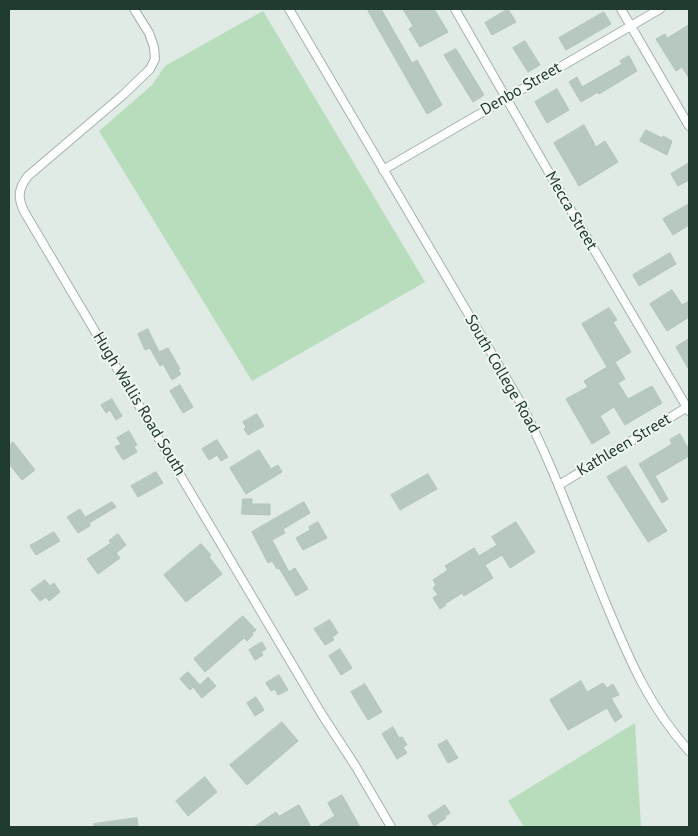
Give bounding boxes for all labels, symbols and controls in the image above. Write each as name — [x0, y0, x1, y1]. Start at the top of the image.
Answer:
street label: Denbo Street — [477, 58, 565, 120]
street label: Mecca Street — [541, 168, 601, 254]
street label: South College Road — [460, 311, 544, 437]
street label: Hugh Wallis Road South — [88, 329, 190, 479]
street label: Kathleen Street — [574, 409, 674, 481]

